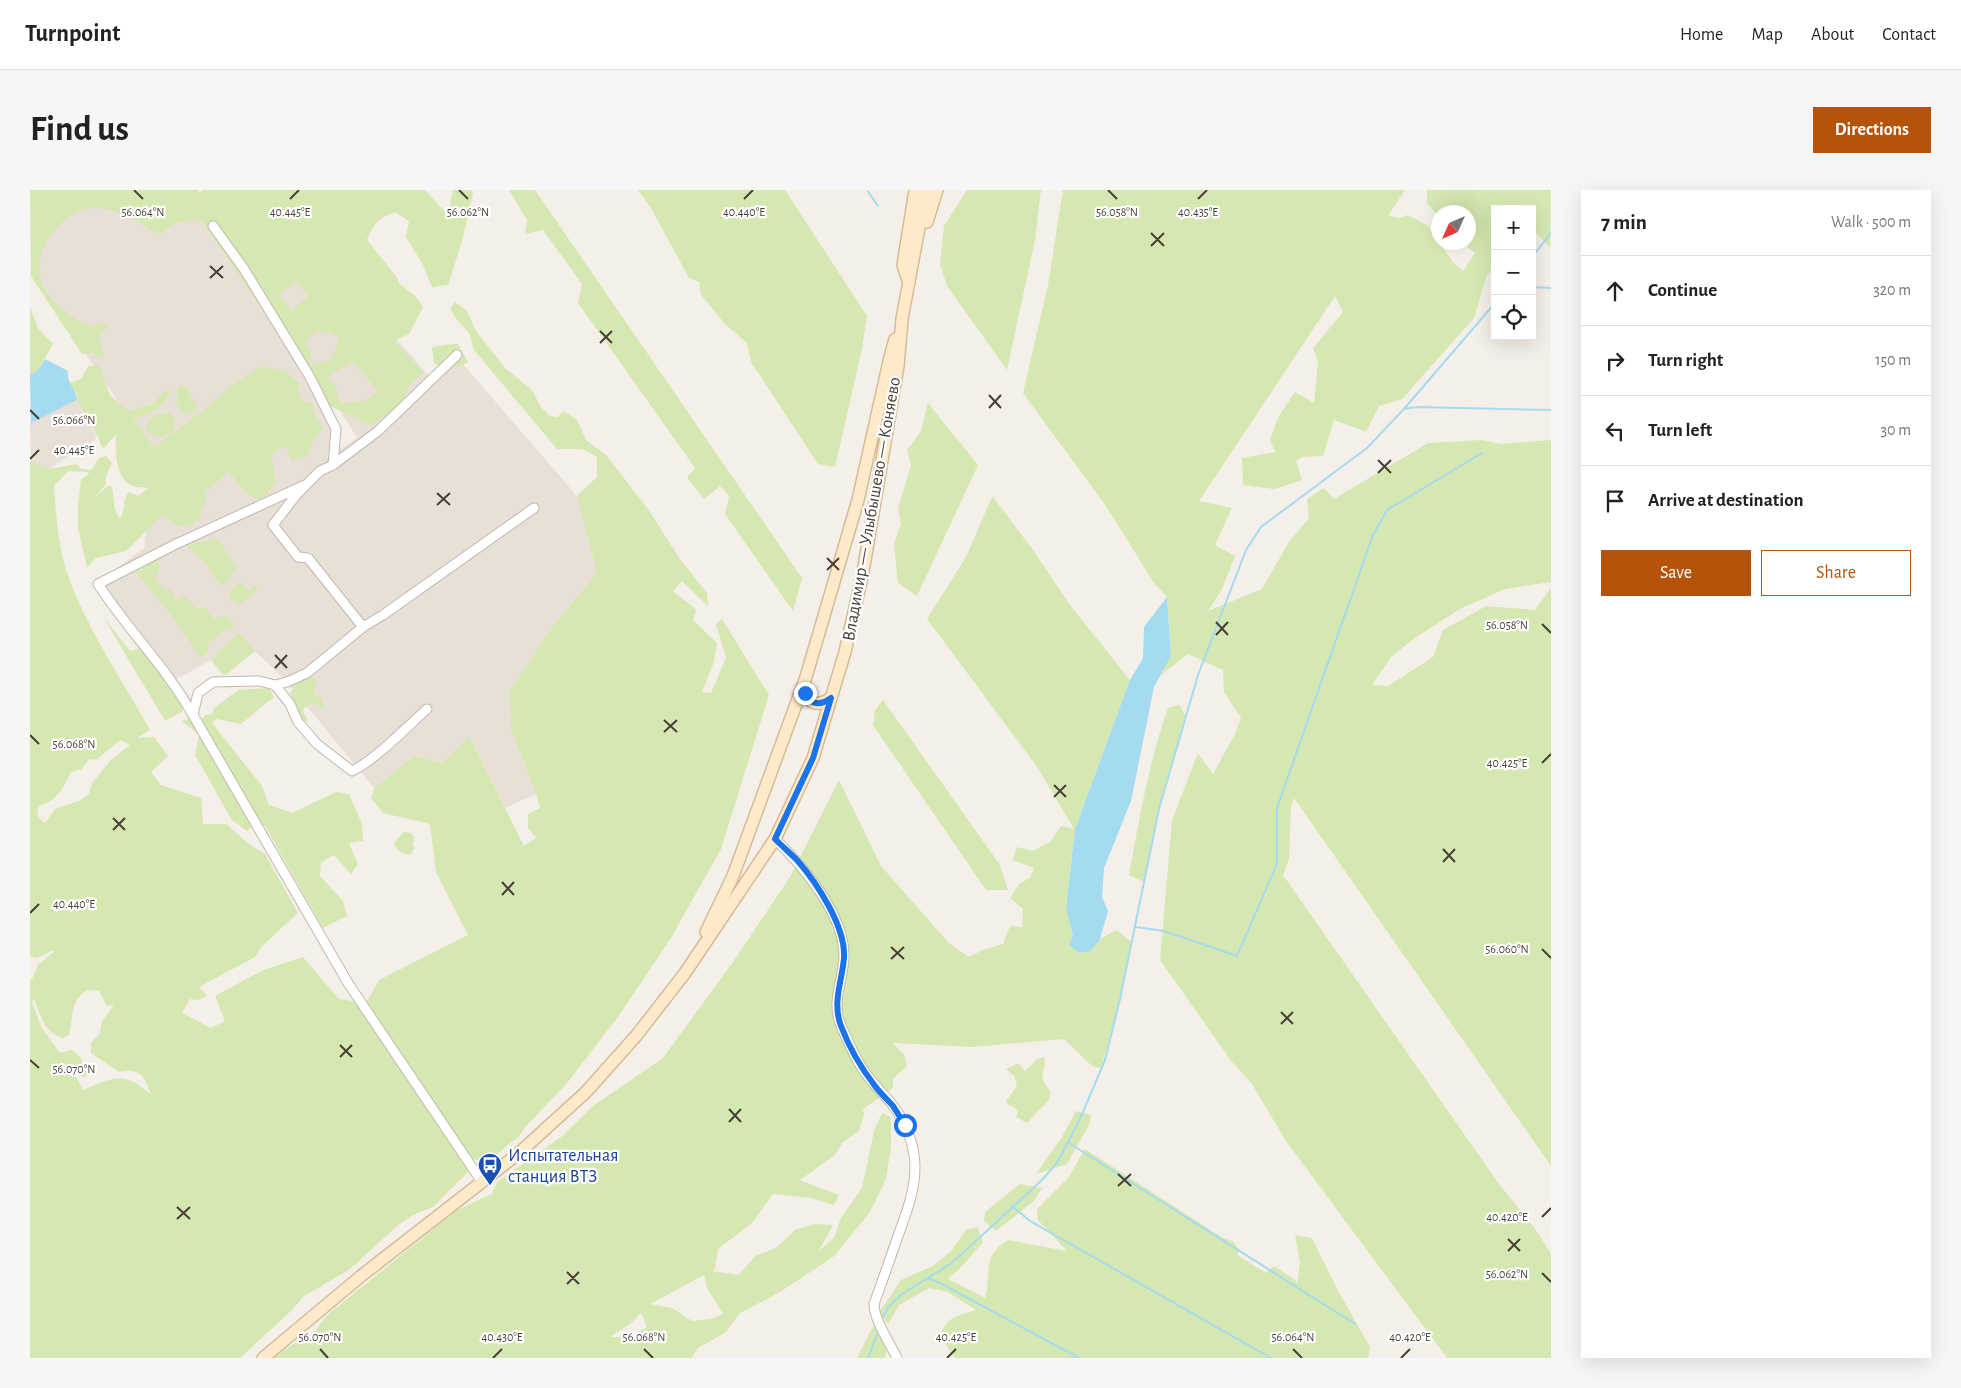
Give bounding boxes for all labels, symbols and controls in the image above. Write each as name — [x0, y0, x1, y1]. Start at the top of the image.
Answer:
text: Turnpoint — [25, 22, 120, 46]
text: Home — [1680, 26, 1723, 44]
text: Map — [1751, 26, 1783, 44]
text: About — [1811, 26, 1854, 44]
text: Contact — [1882, 26, 1936, 44]
button: Directions — [1813, 107, 1931, 153]
text: Find us — [30, 112, 129, 147]
north arrow — [1431, 205, 1476, 250]
map controls — [1491, 205, 1536, 340]
button: + — [1491, 205, 1536, 250]
text: 56.064°N — [122, 206, 164, 218]
text: 40.445°E — [270, 206, 311, 218]
text: 56.062°N — [447, 206, 489, 218]
text: 40.440°E — [723, 206, 765, 218]
text: 56.058°N — [1096, 206, 1138, 218]
text: 40.435°E — [1178, 206, 1218, 218]
text: 7 min — [1601, 212, 1647, 233]
text: Walk · 500 m — [1831, 214, 1911, 230]
button: − — [1491, 250, 1536, 295]
icon: ahead — [1601, 277, 1629, 305]
text: Continue — [1648, 281, 1717, 300]
text: 320 m — [1873, 282, 1911, 298]
button: locate — [1491, 295, 1536, 340]
icon: right — [1601, 347, 1629, 375]
text: Turn right — [1648, 351, 1723, 370]
text: 150 m — [1875, 352, 1911, 368]
street label: Владимир — Улыбышево — Коняево — [839, 376, 904, 643]
text: 56.066°N — [53, 414, 95, 426]
icon: left — [1601, 417, 1629, 445]
text: Turn left — [1648, 421, 1712, 440]
text: 30 m — [1881, 422, 1911, 438]
text: 40.445°E — [54, 444, 95, 456]
icon: arrive — [1601, 487, 1629, 515]
text: Arrive at destination — [1648, 491, 1804, 510]
button: Save — [1601, 550, 1751, 596]
button: Share — [1761, 550, 1911, 596]
text: 56.058°N — [1486, 619, 1528, 631]
route end — [794, 682, 817, 705]
text: 56.068°N — [53, 738, 95, 750]
text: 40.425°E — [1487, 757, 1527, 769]
text: 40.440°E — [53, 898, 95, 910]
text: 56.060°N — [1485, 943, 1529, 955]
text: 56.070°N — [53, 1063, 95, 1075]
route start — [894, 1114, 917, 1137]
place label: Испытательная станция ВТЗ — [508, 1147, 618, 1186]
bus stop icon: Испытательная станция ВТЗ — [477, 1152, 503, 1186]
text: 40.420°E — [1486, 1211, 1528, 1223]
text: 56.062°N — [1486, 1268, 1528, 1280]
text: 56.070°N — [299, 1331, 341, 1343]
text: 40.430°E — [481, 1331, 523, 1343]
text: 56.068°N — [623, 1331, 665, 1343]
text: 40.425°E — [936, 1331, 976, 1343]
text: 56.064°N — [1272, 1331, 1314, 1343]
text: 40.420°E — [1389, 1331, 1431, 1343]

